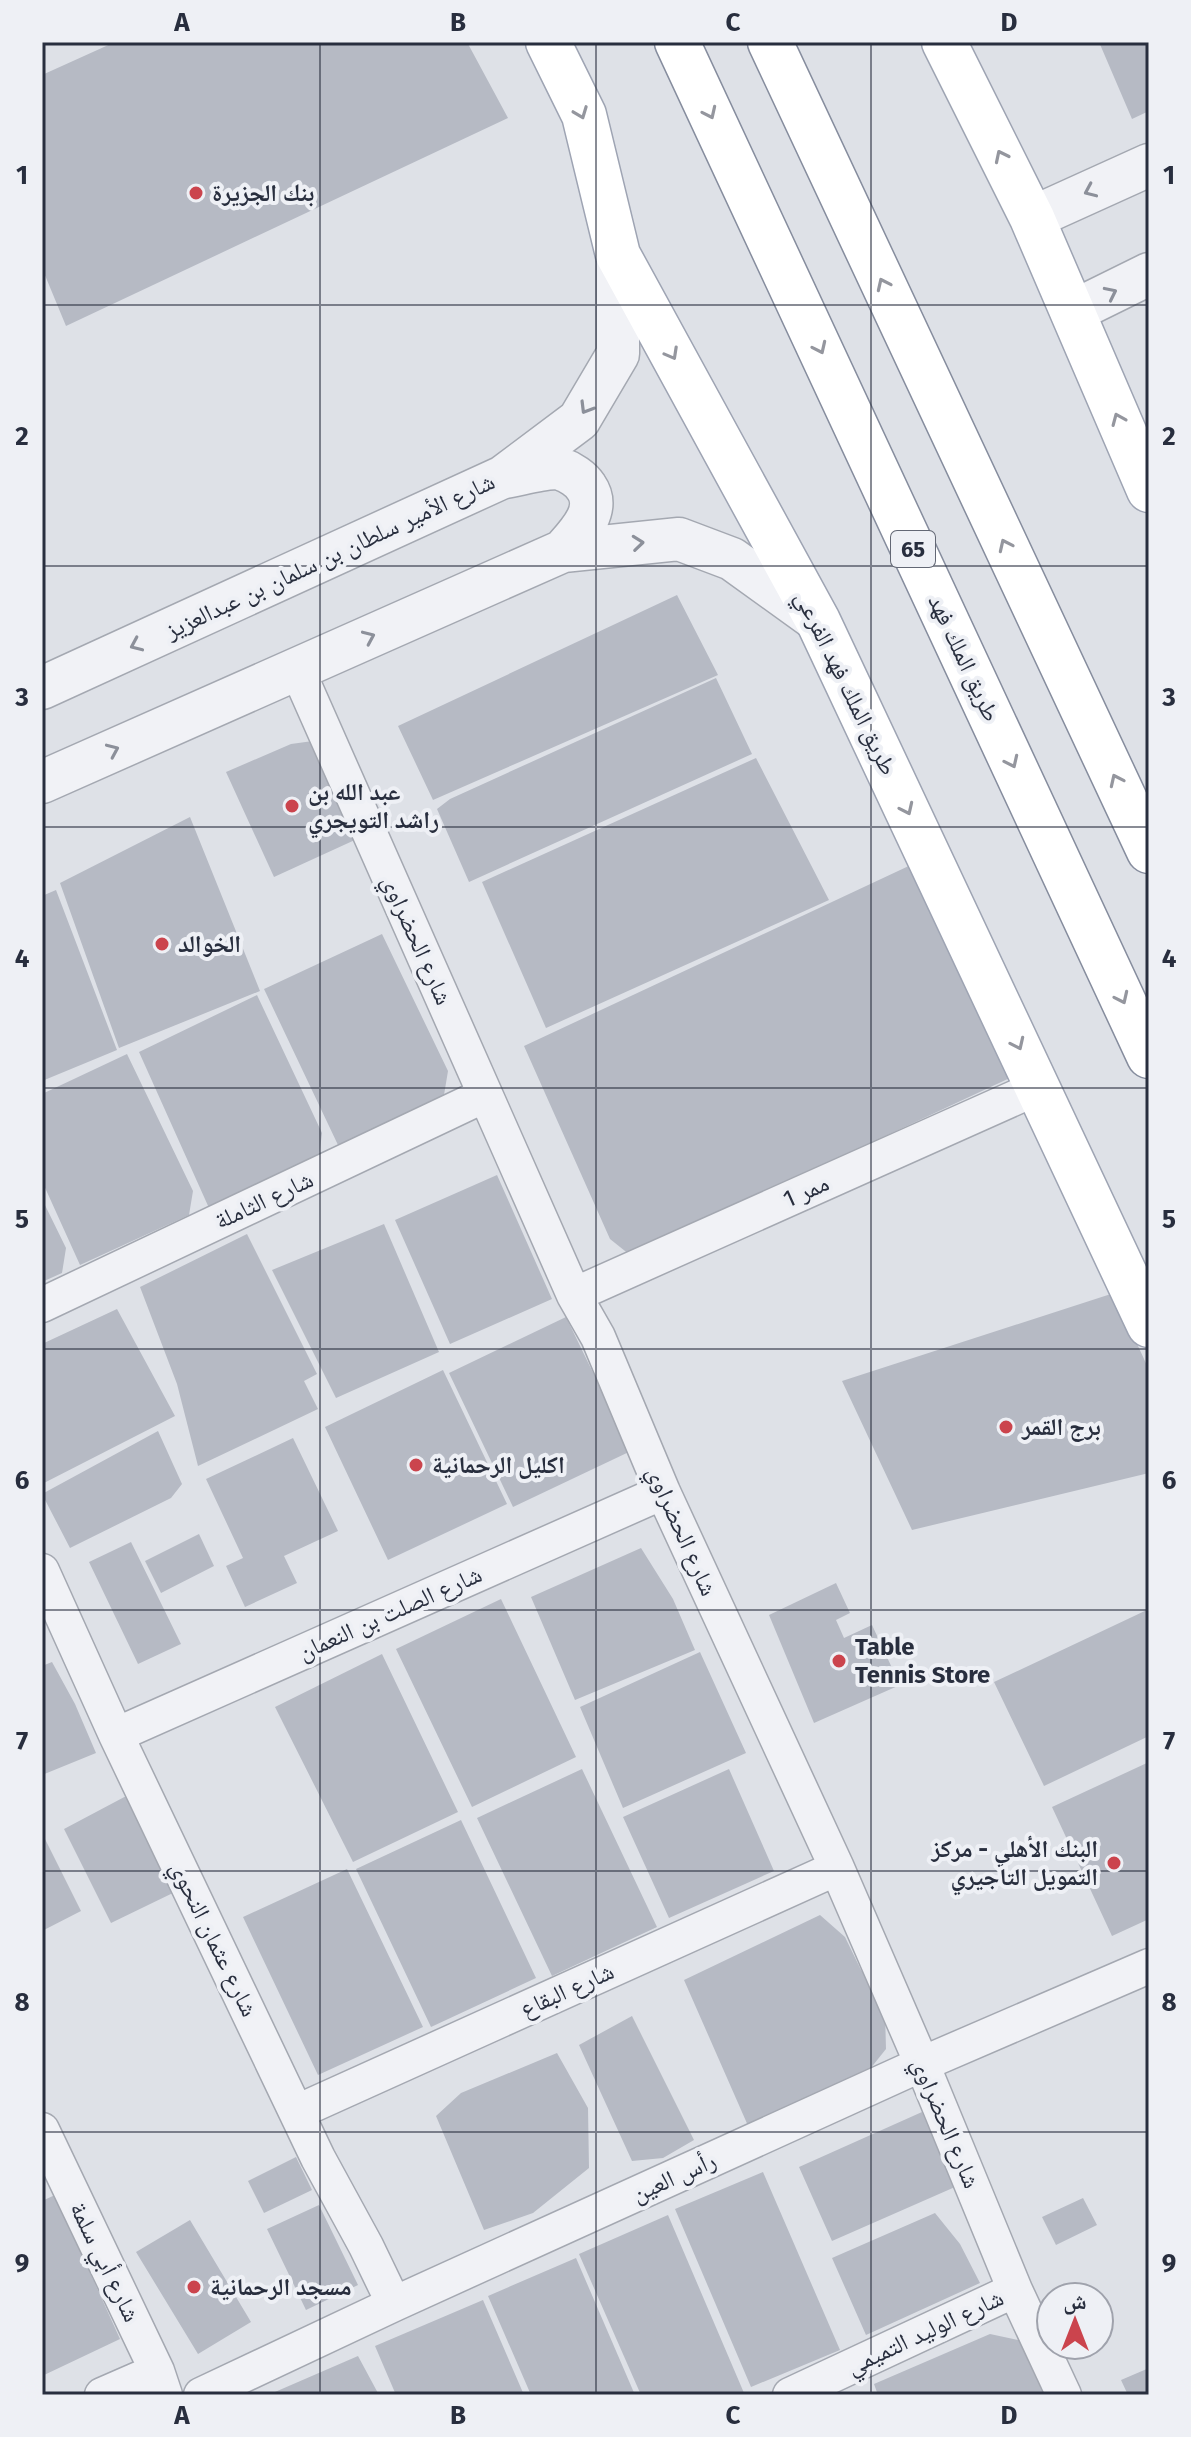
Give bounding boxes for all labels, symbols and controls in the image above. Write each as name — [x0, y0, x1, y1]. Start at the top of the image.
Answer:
text: A — [173, 7, 190, 38]
text: B — [450, 7, 466, 38]
text: C — [726, 7, 741, 38]
text: D — [1001, 7, 1018, 38]
one-way arrow — [700, 104, 716, 119]
one-way arrow — [571, 105, 588, 119]
one-way arrow — [995, 149, 1011, 164]
text: 1 — [16, 160, 28, 191]
text: 1 — [1163, 160, 1175, 191]
place label: بنك الجزيرة — [212, 179, 314, 207]
one-way arrow — [1084, 182, 1099, 198]
marker: بنك الجزيرة — [187, 184, 205, 202]
one-way arrow — [877, 277, 893, 292]
one-way arrow — [1102, 287, 1117, 303]
one-way arrow — [810, 340, 826, 355]
one-way arrow — [662, 345, 678, 360]
one-way arrow — [580, 399, 595, 414]
one-way arrow — [1112, 413, 1128, 427]
text: 2 — [15, 421, 29, 452]
text: 2 — [1162, 421, 1176, 452]
street label: شارع الأمير سلطان بن سلمان بن عبدالعزيز — [160, 467, 499, 646]
road number: 65 — [891, 531, 935, 567]
one-way arrow — [632, 535, 645, 552]
one-way arrow — [999, 538, 1015, 553]
street label: طريق الملك فهد الفرعي — [785, 586, 903, 782]
street label: طريق الملك فهد — [922, 590, 1006, 726]
one-way arrow — [361, 631, 375, 647]
one-way arrow — [130, 635, 144, 651]
text: 3 — [14, 682, 29, 713]
text: 3 — [1161, 682, 1176, 713]
one-way arrow — [105, 744, 119, 760]
one-way arrow — [1002, 754, 1018, 768]
one-way arrow — [1110, 774, 1126, 788]
place label: عبد الله بن راشد التويجري — [308, 778, 439, 839]
marker: عبد الله بن راشد التويجري — [283, 797, 301, 815]
one-way arrow — [897, 800, 913, 815]
street label: شارع الحضراوي — [371, 871, 458, 1011]
place label: الخوالد — [178, 930, 241, 958]
marker: الخوالد — [153, 935, 171, 953]
text: 4 — [15, 943, 30, 974]
text: 4 — [1162, 943, 1177, 974]
one-way arrow — [1112, 989, 1128, 1004]
one-way arrow — [1008, 1035, 1024, 1050]
street label: شارع الثاملة — [210, 1165, 318, 1236]
street label: ممر 1 — [779, 1169, 833, 1213]
text: 5 — [15, 1204, 29, 1235]
text: 5 — [1162, 1204, 1176, 1235]
place label: برج القمر — [1021, 1413, 1101, 1442]
marker: برج القمر — [997, 1418, 1015, 1436]
place label: اكليل الرحمانية — [432, 1451, 565, 1479]
marker: اكليل الرحمانية — [407, 1456, 425, 1474]
street label: شارع الحضراوي — [636, 1462, 723, 1602]
text: 6 — [15, 1465, 30, 1496]
text: 6 — [1162, 1465, 1177, 1496]
street label: شارع الصلت بن النعمان — [294, 1560, 487, 1667]
place label: Table Tennis Store — [855, 1633, 990, 1689]
marker: Table Tennis Store — [830, 1652, 848, 1670]
text: 7 — [16, 1726, 28, 1757]
text: 7 — [1163, 1726, 1175, 1757]
place label: البنك الأهلي - مركز التمويل التاجيري — [931, 1835, 1098, 1896]
marker: البنك الأهلي - مركز التمويل التاجيري — [1105, 1854, 1123, 1872]
street label: شارع عثمان النحوي — [160, 1857, 264, 2023]
street label: شارع البقاع — [516, 1957, 619, 2024]
text: 8 — [14, 1987, 30, 2018]
text: 8 — [1161, 1987, 1177, 2018]
street label: شارع الحضراوي — [901, 2054, 986, 2194]
street label: رأس العين — [628, 2146, 720, 2208]
street label: شارع أبي سلمة — [59, 2198, 146, 2329]
text: 9 — [15, 2248, 29, 2279]
text: 9 — [1162, 2248, 1176, 2279]
place label: مسجد الرحمانية — [210, 2273, 352, 2301]
marker: مسجد الرحمانية — [185, 2278, 203, 2296]
north arrow — [1035, 2281, 1115, 2361]
street label: شارع الوليد التميمي — [842, 2283, 1010, 2385]
text: ش — [1063, 2288, 1087, 2315]
text: A — [173, 2400, 190, 2431]
text: B — [450, 2400, 466, 2431]
text: C — [726, 2400, 741, 2431]
text: D — [1001, 2400, 1018, 2431]

